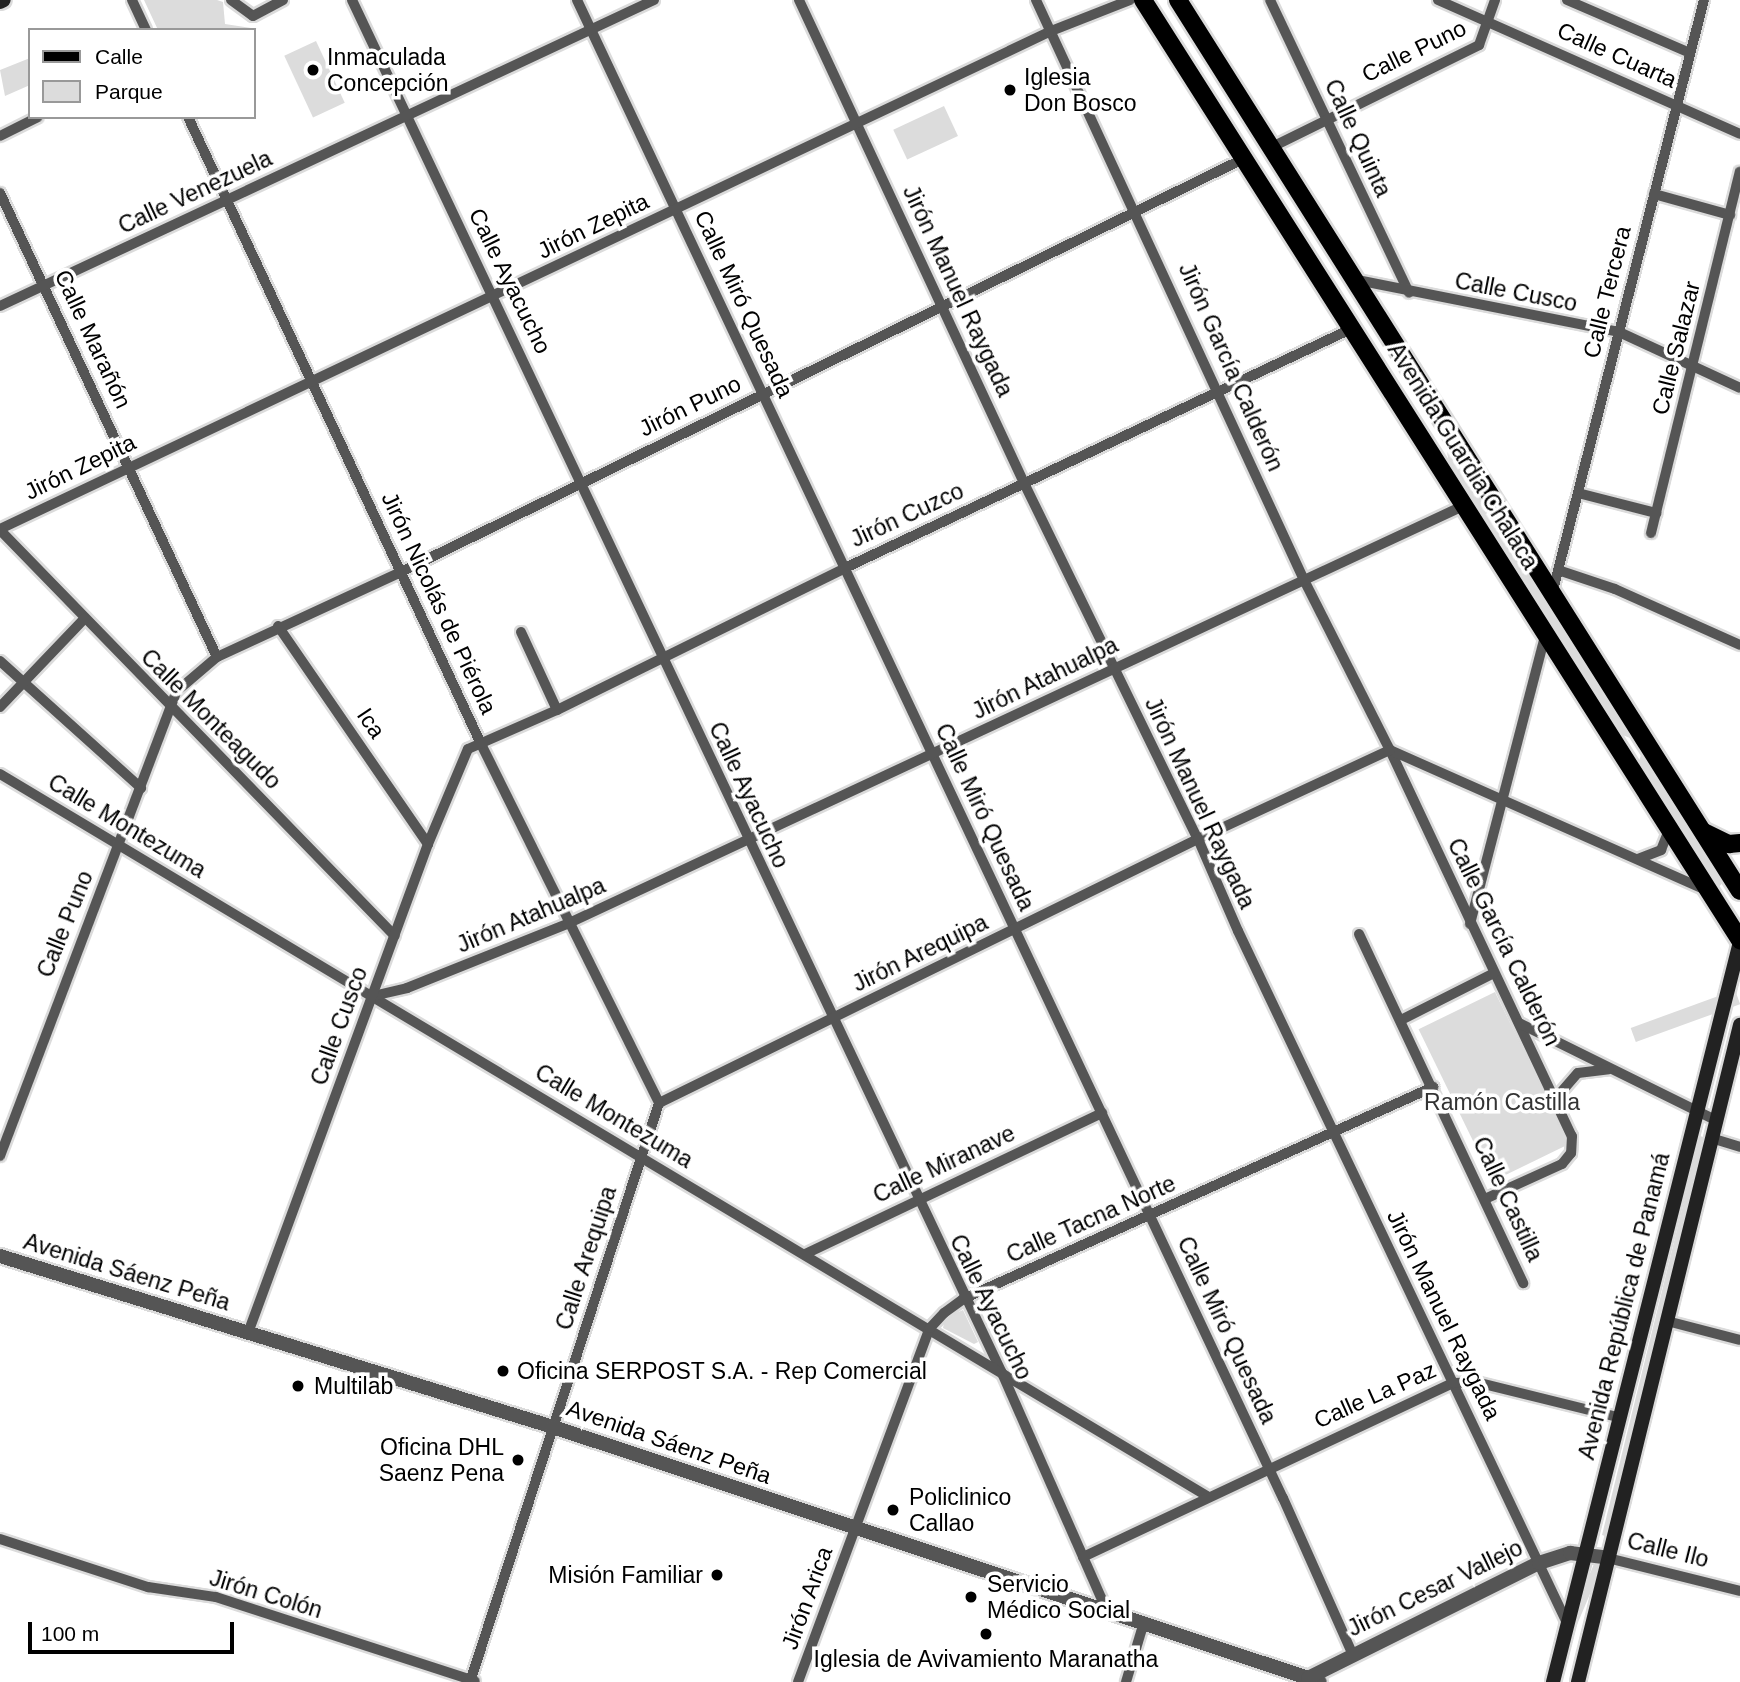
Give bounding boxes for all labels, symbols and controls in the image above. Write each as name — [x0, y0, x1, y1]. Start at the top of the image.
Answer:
street label: Calle Puno — [1357, 14, 1471, 88]
street label: Calle Cuarta — [1553, 16, 1681, 94]
legend — [28, 28, 256, 119]
place label: Inmaculada Concepción — [327, 43, 448, 97]
text: Calle — [95, 45, 143, 68]
marker: Inmaculada Concepción — [305, 62, 321, 78]
place label: Iglesia Don Bosco — [1024, 63, 1137, 117]
street label: Calle Quinta — [1319, 75, 1397, 201]
text: Parque — [95, 80, 163, 103]
marker: Iglesia Don Bosco — [1002, 82, 1018, 98]
street label: Calle Venezuela — [114, 144, 276, 240]
street label: Jirón Manuel Raygada — [897, 181, 1019, 401]
street label: Jirón Zepita — [533, 187, 653, 265]
street label: Calle Ayacucho — [463, 203, 557, 359]
street label: Calle Miró Quesada — [689, 206, 799, 402]
street label: Calle Tercera — [1577, 223, 1637, 361]
street label: Jirón García Calderón — [1173, 259, 1289, 475]
street label: Calle Marañón — [49, 265, 137, 413]
street label: Calle Cusco — [1453, 267, 1579, 317]
street label: Calle Salazar — [1646, 278, 1706, 418]
street label: Avenida Guardia Chalaca — [1382, 338, 1544, 574]
street label: Jirón Puno — [635, 369, 745, 443]
street label: Jirón Zepita — [20, 428, 140, 506]
street label: Jirón Cuzco — [846, 477, 968, 553]
street label: Jirón Nicolás de Piérola — [375, 488, 503, 718]
street label: Jirón Atahualpa — [967, 631, 1123, 725]
street label: Calle Monteagudo — [135, 643, 287, 795]
street label: Jirón Manuel Raygada — [1139, 693, 1261, 913]
street label: Ica — [351, 703, 391, 743]
street label: Calle Ayacucho — [703, 717, 795, 873]
street label: Calle Miró Quesada — [930, 719, 1040, 915]
street label: Calle Montezuma — [43, 768, 211, 884]
street label: Calle García Calderón — [1442, 834, 1566, 1050]
street label: Calle Puno — [31, 867, 99, 981]
street label: Jirón Atahualpa — [452, 871, 610, 959]
street label: Jirón Arequipa — [847, 908, 993, 998]
street label: Calle Cusco — [305, 963, 373, 1089]
street label: Calle Montezuma — [530, 1058, 698, 1174]
park label: Ramón Castilla — [1424, 1088, 1580, 1116]
street label: Calle Miranave — [869, 1119, 1019, 1209]
street label: Calle Castilla — [1467, 1132, 1549, 1266]
street label: Avenida República de Panamá — [1572, 1150, 1676, 1462]
street label: Calle Tacna Norte — [1002, 1169, 1180, 1269]
street label: Calle Arequipa — [550, 1182, 622, 1334]
street label: Jirón Manuel Raygada — [1381, 1206, 1507, 1424]
street label: Avenida Sáenz Peña — [20, 1227, 234, 1317]
street label: Calle Ayacucho — [944, 1229, 1038, 1385]
street label: Calle Miró Quesada — [1172, 1232, 1282, 1428]
street label: Calle La Paz — [1310, 1356, 1440, 1434]
place label: Oficina SERPOST S.A. - Rep Comercial — [517, 1357, 927, 1385]
marker: Oficina SERPOST S.A. - Rep Comercial — [495, 1363, 511, 1379]
place label: Multilab — [314, 1372, 393, 1400]
marker: Multilab — [288, 1376, 308, 1396]
street label: Avenida Sáenz Peña — [563, 1394, 775, 1490]
place label: Oficina DHL Saenz Pena — [379, 1433, 504, 1487]
marker: Oficina DHL Saenz Pena — [510, 1452, 526, 1468]
place label: Policlinico Callao — [909, 1483, 1011, 1537]
marker: Policlinico Callao — [883, 1500, 903, 1520]
street label: Calle Ilo — [1624, 1527, 1712, 1573]
street label: Jirón Cesar Vallejo — [1343, 1534, 1527, 1642]
street label: Jirón Arica — [775, 1542, 839, 1654]
place label: Misión Familiar — [548, 1561, 703, 1589]
street label: Jirón Colón — [206, 1564, 326, 1624]
marker: Misión Familiar — [709, 1567, 725, 1583]
place label: Servicio Médico Social — [987, 1570, 1130, 1624]
marker: Servicio Médico Social — [961, 1587, 981, 1607]
scale bar — [32, 1608, 238, 1652]
text: 100 m — [41, 1622, 99, 1645]
marker: Iglesia de Avivamiento Maranatha — [978, 1626, 994, 1642]
place label: Iglesia de Avivamiento Maranatha — [813, 1645, 1159, 1673]

